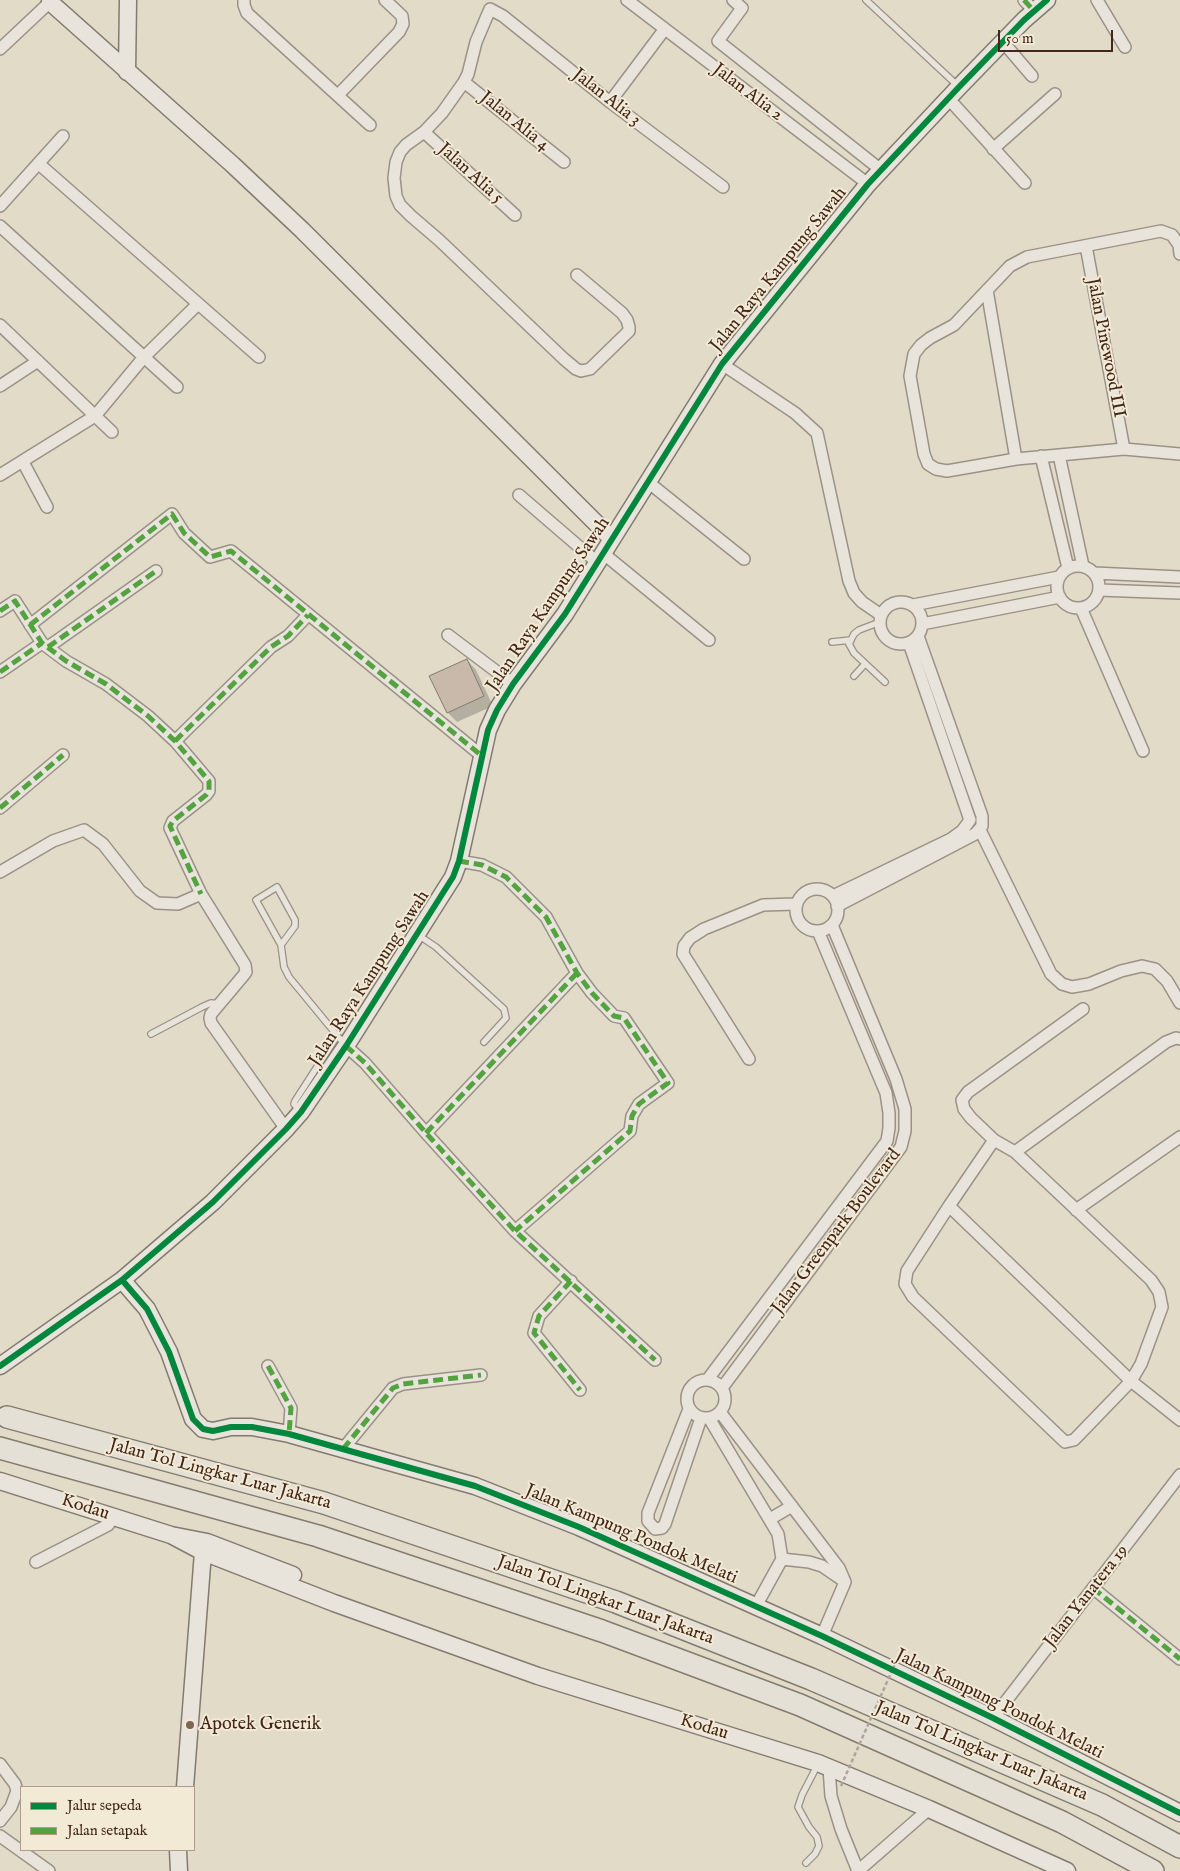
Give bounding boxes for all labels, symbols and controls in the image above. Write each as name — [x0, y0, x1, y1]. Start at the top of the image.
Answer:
scale bar — [1000, 20, 1115, 52]
text: 50 m — [1006, 29, 1034, 48]
street label: Jalan Alia 2 — [707, 59, 787, 127]
street label: Jalan Alia 3 — [567, 64, 645, 132]
street label: Jalan Alia 4 — [475, 87, 553, 157]
street label: Jalan Alia 5 — [433, 139, 507, 209]
street label: Jalan Raya Kampung Sawah — [706, 183, 852, 357]
street label: Jalan Pinewood III — [1081, 276, 1129, 420]
street label: Jalan Raya Kampung Sawah — [483, 514, 615, 696]
street label: Jalan Raya Kampung Sawah — [305, 887, 435, 1071]
street label: Jalan Greenpark Boulevard — [768, 1145, 906, 1319]
street label: Jalan Tol Lingkar Luar Jakarta — [107, 1435, 333, 1515]
street label: Jalan Kampung Pondok Melati — [522, 1480, 740, 1590]
street label: Kodau — [58, 1490, 112, 1526]
street label: Jalan Yanatera 19 — [1040, 1541, 1134, 1653]
street label: Jalan Tol Lingkar Luar Jakarta — [494, 1552, 716, 1650]
street label: Jalan Kampung Pondok Melati — [892, 1645, 1106, 1765]
street label: Jalan Tol Lingkar Luar Jakarta — [871, 1697, 1091, 1807]
street label: Kodau — [677, 1710, 731, 1746]
place label: Apotek Generik — [200, 1714, 321, 1736]
marker: Apotek Generik — [184, 1719, 196, 1731]
legend — [20, 1786, 195, 1851]
text: Jalur sepeda — [67, 1796, 141, 1815]
text: Jalan setapak — [67, 1821, 148, 1840]

